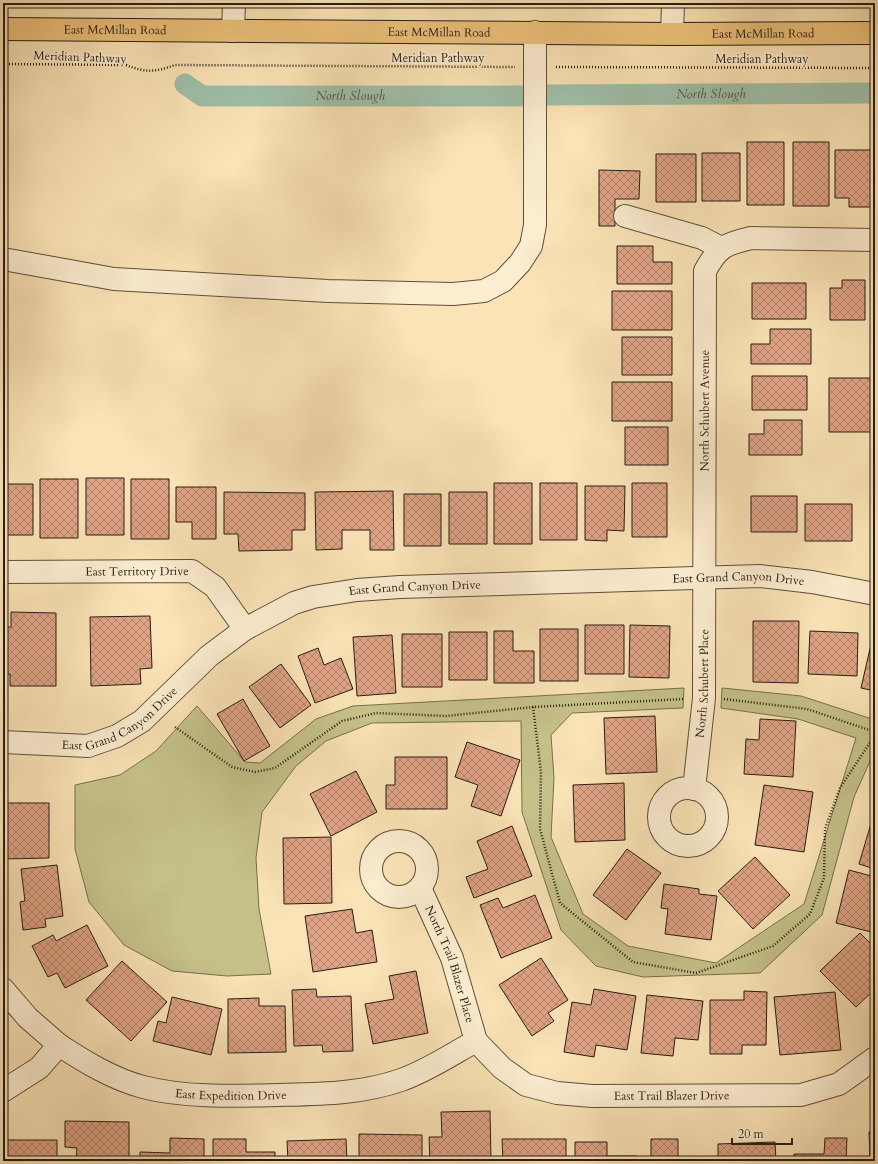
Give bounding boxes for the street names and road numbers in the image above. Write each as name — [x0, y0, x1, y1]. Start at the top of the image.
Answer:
street label: East McMillan Road — [63, 21, 167, 38]
street label: East McMillan Road — [387, 24, 491, 41]
street label: East McMillan Road — [711, 25, 815, 42]
street label: Meridian Pathway — [33, 47, 128, 67]
street label: Meridian Pathway — [391, 50, 485, 66]
street label: Meridian Pathway — [715, 51, 809, 67]
street label: North Schubert Avenue — [697, 350, 713, 471]
street label: East Territory Drive — [85, 563, 189, 580]
street label: East Grand Canyon Drive — [672, 568, 805, 589]
street label: East Grand Canyon Drive — [347, 577, 481, 599]
street label: North Schubert Place — [692, 629, 712, 739]
street label: East Grand Canyon Drive — [61, 683, 181, 754]
street label: North Trail Blazer Place — [421, 903, 478, 1025]
street label: East Expedition Drive — [174, 1085, 287, 1104]
street label: East Trail Blazer Drive — [614, 1087, 729, 1104]

